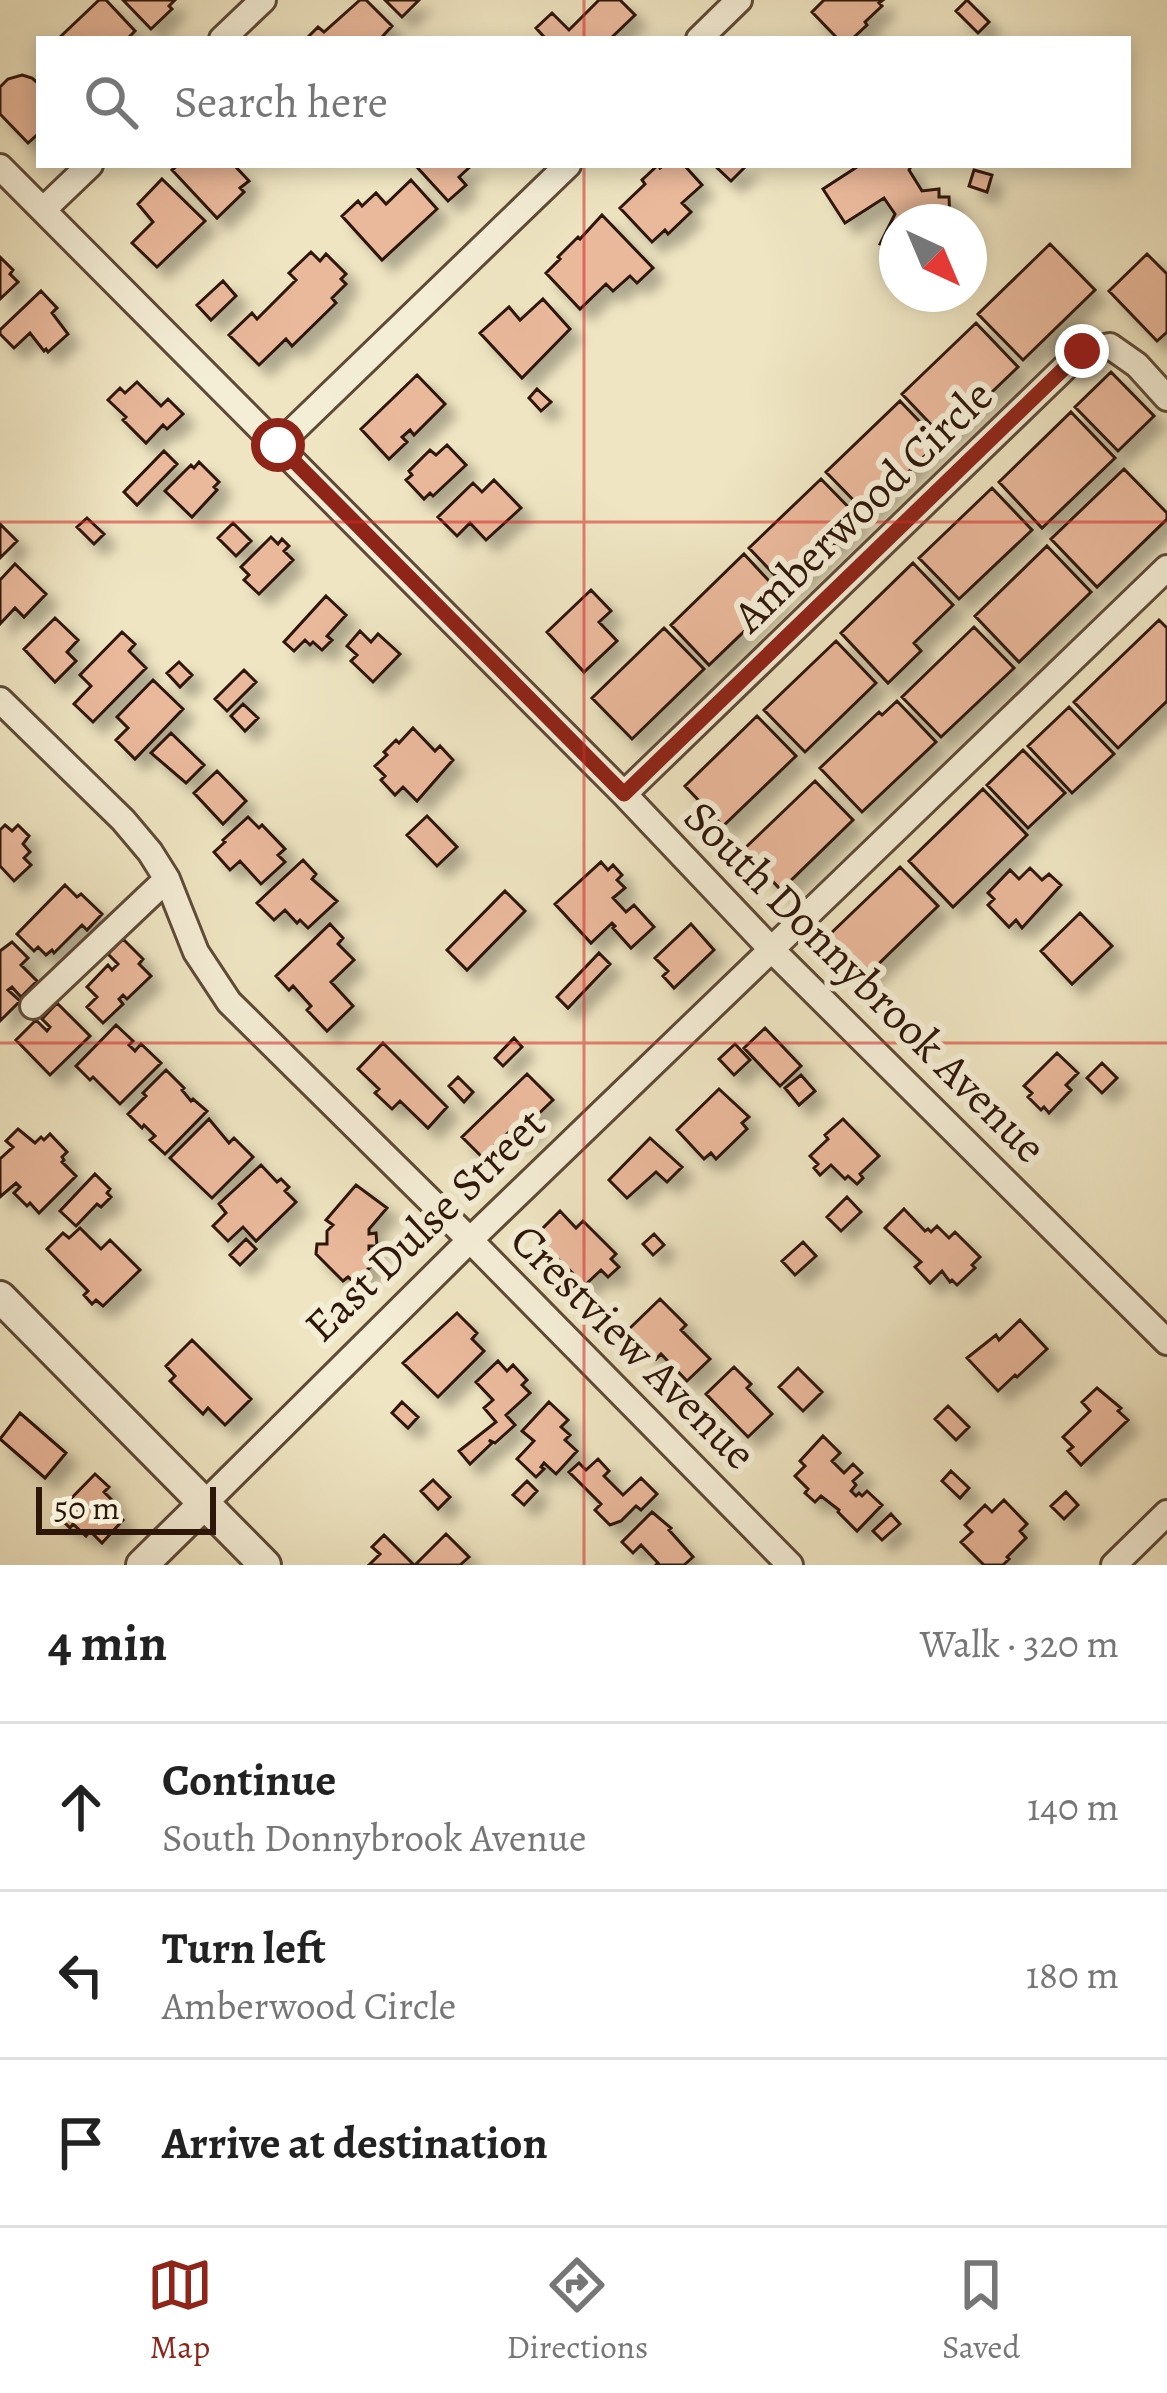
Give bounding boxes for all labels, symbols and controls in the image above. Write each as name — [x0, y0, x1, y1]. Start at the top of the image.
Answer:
search box — [36, 36, 1131, 168]
icon: search — [78, 69, 144, 135]
text: Search here — [174, 71, 388, 133]
north arrow — [879, 204, 987, 312]
route end — [1055, 324, 1109, 378]
street label: Amberwood Circle — [718, 365, 1006, 647]
route start — [251, 418, 305, 472]
street label: South Donnybrook Avenue — [670, 787, 1060, 1177]
street label: East Dulse Street — [290, 1094, 559, 1356]
street label: Crestview Avenue — [497, 1210, 770, 1483]
scale bar — [36, 1481, 216, 1534]
text: 50 m — [54, 1485, 120, 1530]
text: 4 min — [48, 1608, 167, 1678]
text: Walk · 320 m — [920, 1617, 1119, 1670]
text: Continue — [162, 1749, 336, 1811]
icon: ahead — [48, 1774, 114, 1840]
text: 140 m — [1027, 1780, 1119, 1833]
text: South Donnybrook Avenue — [162, 1811, 587, 1864]
text: Turn left — [162, 1917, 326, 1979]
icon: left — [48, 1942, 114, 2008]
text: 180 m — [1026, 1948, 1119, 2001]
text: Amberwood Circle — [162, 1979, 456, 2032]
icon: arrive — [48, 2110, 114, 2176]
text: Arrive at destination — [162, 2112, 548, 2174]
tab: Map — [147, 2252, 213, 2369]
tab: Directions — [507, 2252, 648, 2369]
tab: Saved — [942, 2252, 1020, 2369]

